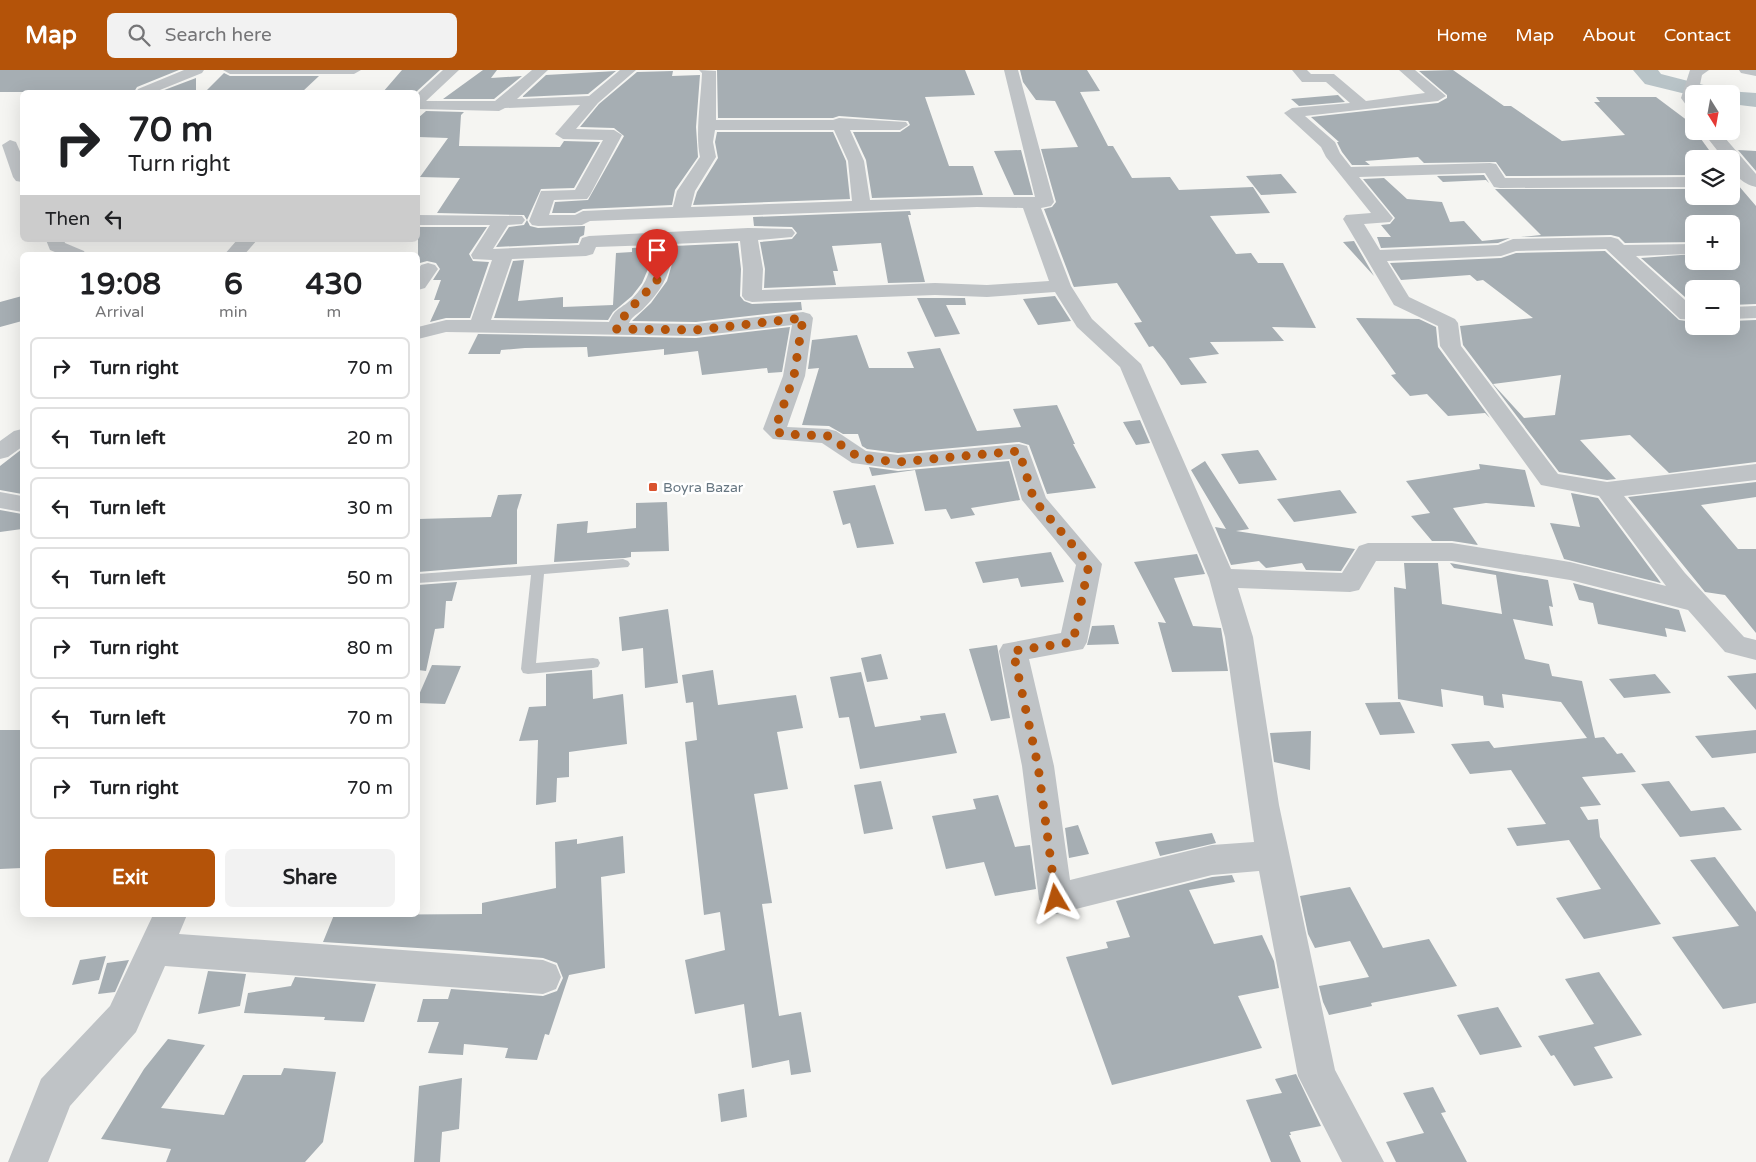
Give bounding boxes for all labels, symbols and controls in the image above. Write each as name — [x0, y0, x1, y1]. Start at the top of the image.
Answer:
search box — [107, 13, 457, 58]
text: Map — [25, 21, 77, 50]
icon: search — [125, 21, 153, 49]
text: Search here — [165, 24, 272, 46]
text: Home — [1436, 24, 1487, 46]
text: Map — [1515, 24, 1554, 46]
text: About — [1582, 24, 1636, 46]
text: Contact — [1664, 24, 1731, 46]
north arrow — [1685, 85, 1740, 140]
map controls — [1685, 85, 1740, 335]
text: 70 m — [128, 109, 213, 151]
icon: right — [45, 110, 110, 175]
button: layers — [1685, 150, 1740, 205]
text: Turn right — [128, 151, 230, 177]
icon: left — [100, 205, 128, 233]
text: Then — [45, 208, 90, 230]
button: + — [1685, 215, 1740, 270]
pin — [636, 229, 678, 280]
icon: arrive — [643, 236, 671, 264]
text: 19:08 — [78, 266, 161, 303]
text: 6 — [224, 266, 243, 303]
text: 430 — [306, 266, 362, 303]
button: − — [1685, 280, 1740, 335]
text: Arrival — [95, 302, 144, 322]
text: min — [219, 302, 248, 322]
text: m — [326, 302, 341, 322]
icon: right — [47, 354, 75, 382]
text: Turn right — [90, 357, 178, 379]
text: 70 m — [347, 357, 393, 379]
icon: left — [47, 424, 75, 452]
text: Turn left — [90, 427, 166, 449]
text: 20 m — [347, 427, 393, 449]
place label: Boyra Bazar — [663, 479, 744, 496]
marker: Boyra Bazar — [647, 481, 659, 493]
icon: left — [47, 494, 75, 522]
text: Turn left — [90, 497, 166, 519]
text: 30 m — [347, 497, 393, 519]
icon: left — [47, 564, 75, 592]
text: Turn left — [90, 567, 166, 589]
text: 50 m — [347, 567, 393, 589]
icon: right — [47, 634, 75, 662]
text: Turn right — [90, 637, 178, 659]
text: 80 m — [347, 637, 393, 659]
icon: left — [47, 704, 75, 732]
text: Turn left — [90, 707, 166, 729]
text: 70 m — [347, 707, 393, 729]
icon: right — [47, 774, 75, 802]
text: Turn right — [90, 777, 178, 799]
text: 70 m — [347, 777, 393, 799]
button: Exit — [45, 849, 215, 907]
button: Share — [225, 849, 395, 907]
position arrow — [1029, 872, 1081, 924]

